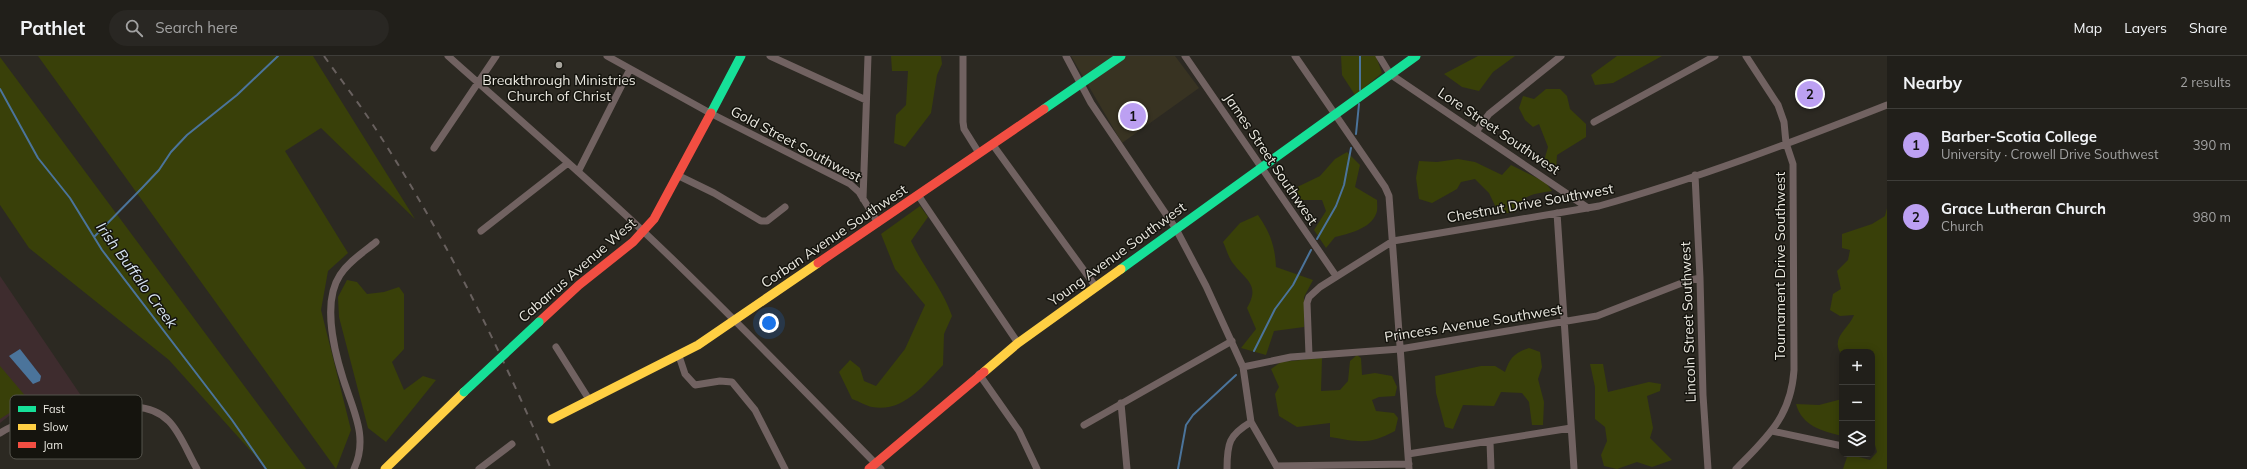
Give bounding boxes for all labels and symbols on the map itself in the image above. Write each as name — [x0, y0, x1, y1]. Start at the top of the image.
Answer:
marker: Breakthrough Ministries Church of Christ — [554, 60, 564, 70]
place label: Breakthrough Ministries Church of Christ — [482, 71, 636, 105]
pin: 2 — [1797, 79, 1823, 109]
street label: Lore Street Southwest — [1434, 83, 1564, 179]
street label: James Street Southwest — [1220, 90, 1322, 228]
pin: 1 — [1120, 101, 1146, 131]
street label: Gold Street Southwest — [728, 102, 864, 186]
street label: Tournament Drive Southwest — [1771, 172, 1789, 360]
street label: Chestnut Drive Southwest — [1445, 179, 1615, 227]
street label: Corban Avenue Southwest — [757, 180, 911, 292]
street label: Young Avenue Southwest — [1044, 198, 1189, 310]
street label: Cabarrus Avenue West — [515, 214, 640, 326]
water label: Irish Buffalo Creek — [92, 218, 183, 333]
street label: Lincoln Street Southwest — [1676, 241, 1700, 403]
street label: Princess Avenue Southwest — [1383, 300, 1563, 346]
your location — [759, 313, 779, 333]
legend — [10, 395, 142, 459]
text: Fast — [43, 402, 65, 416]
text: Slow — [43, 420, 69, 434]
text: Jam — [43, 438, 63, 452]

